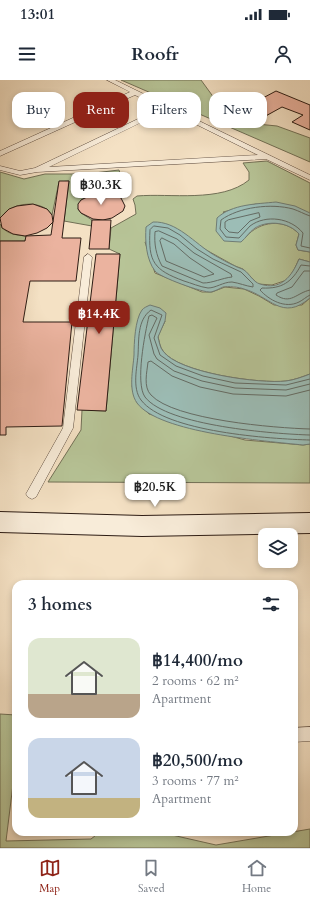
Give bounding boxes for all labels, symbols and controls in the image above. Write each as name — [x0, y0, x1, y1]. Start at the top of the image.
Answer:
text: 13:01 — [20, 4, 55, 24]
text: Roofr — [131, 42, 179, 67]
icon: menu — [16, 43, 38, 65]
icon: person — [272, 43, 294, 65]
chip: Buy — [12, 92, 65, 128]
chip: Rent — [73, 92, 129, 128]
chip: Filters — [137, 92, 201, 128]
chip: New — [209, 92, 267, 128]
pin: ฿30.3K — [68, 172, 134, 206]
text: ฿30.3K — [80, 176, 122, 194]
pin: ฿14.4K — [66, 301, 132, 335]
text: ฿14.4K — [78, 305, 120, 323]
pin: ฿20.5K — [122, 474, 188, 508]
text: ฿20.5K — [134, 478, 176, 496]
map controls — [258, 528, 298, 568]
button: layers — [258, 528, 298, 568]
text: 3 homes — [28, 593, 92, 616]
icon: filters — [260, 593, 282, 615]
text: ฿14,400/mo — [152, 649, 243, 672]
icon: home — [60, 654, 108, 702]
text: 2 rooms · 62 m² — [152, 672, 239, 690]
text: Apartment — [152, 690, 211, 708]
text: ฿20,500/mo — [152, 749, 243, 772]
icon: home — [60, 754, 108, 802]
text: 3 rooms · 77 m² — [152, 772, 239, 790]
text: Apartment — [152, 790, 211, 808]
tab: Map — [39, 857, 61, 896]
tab: Saved — [138, 857, 165, 896]
tab: Home — [242, 857, 271, 896]

